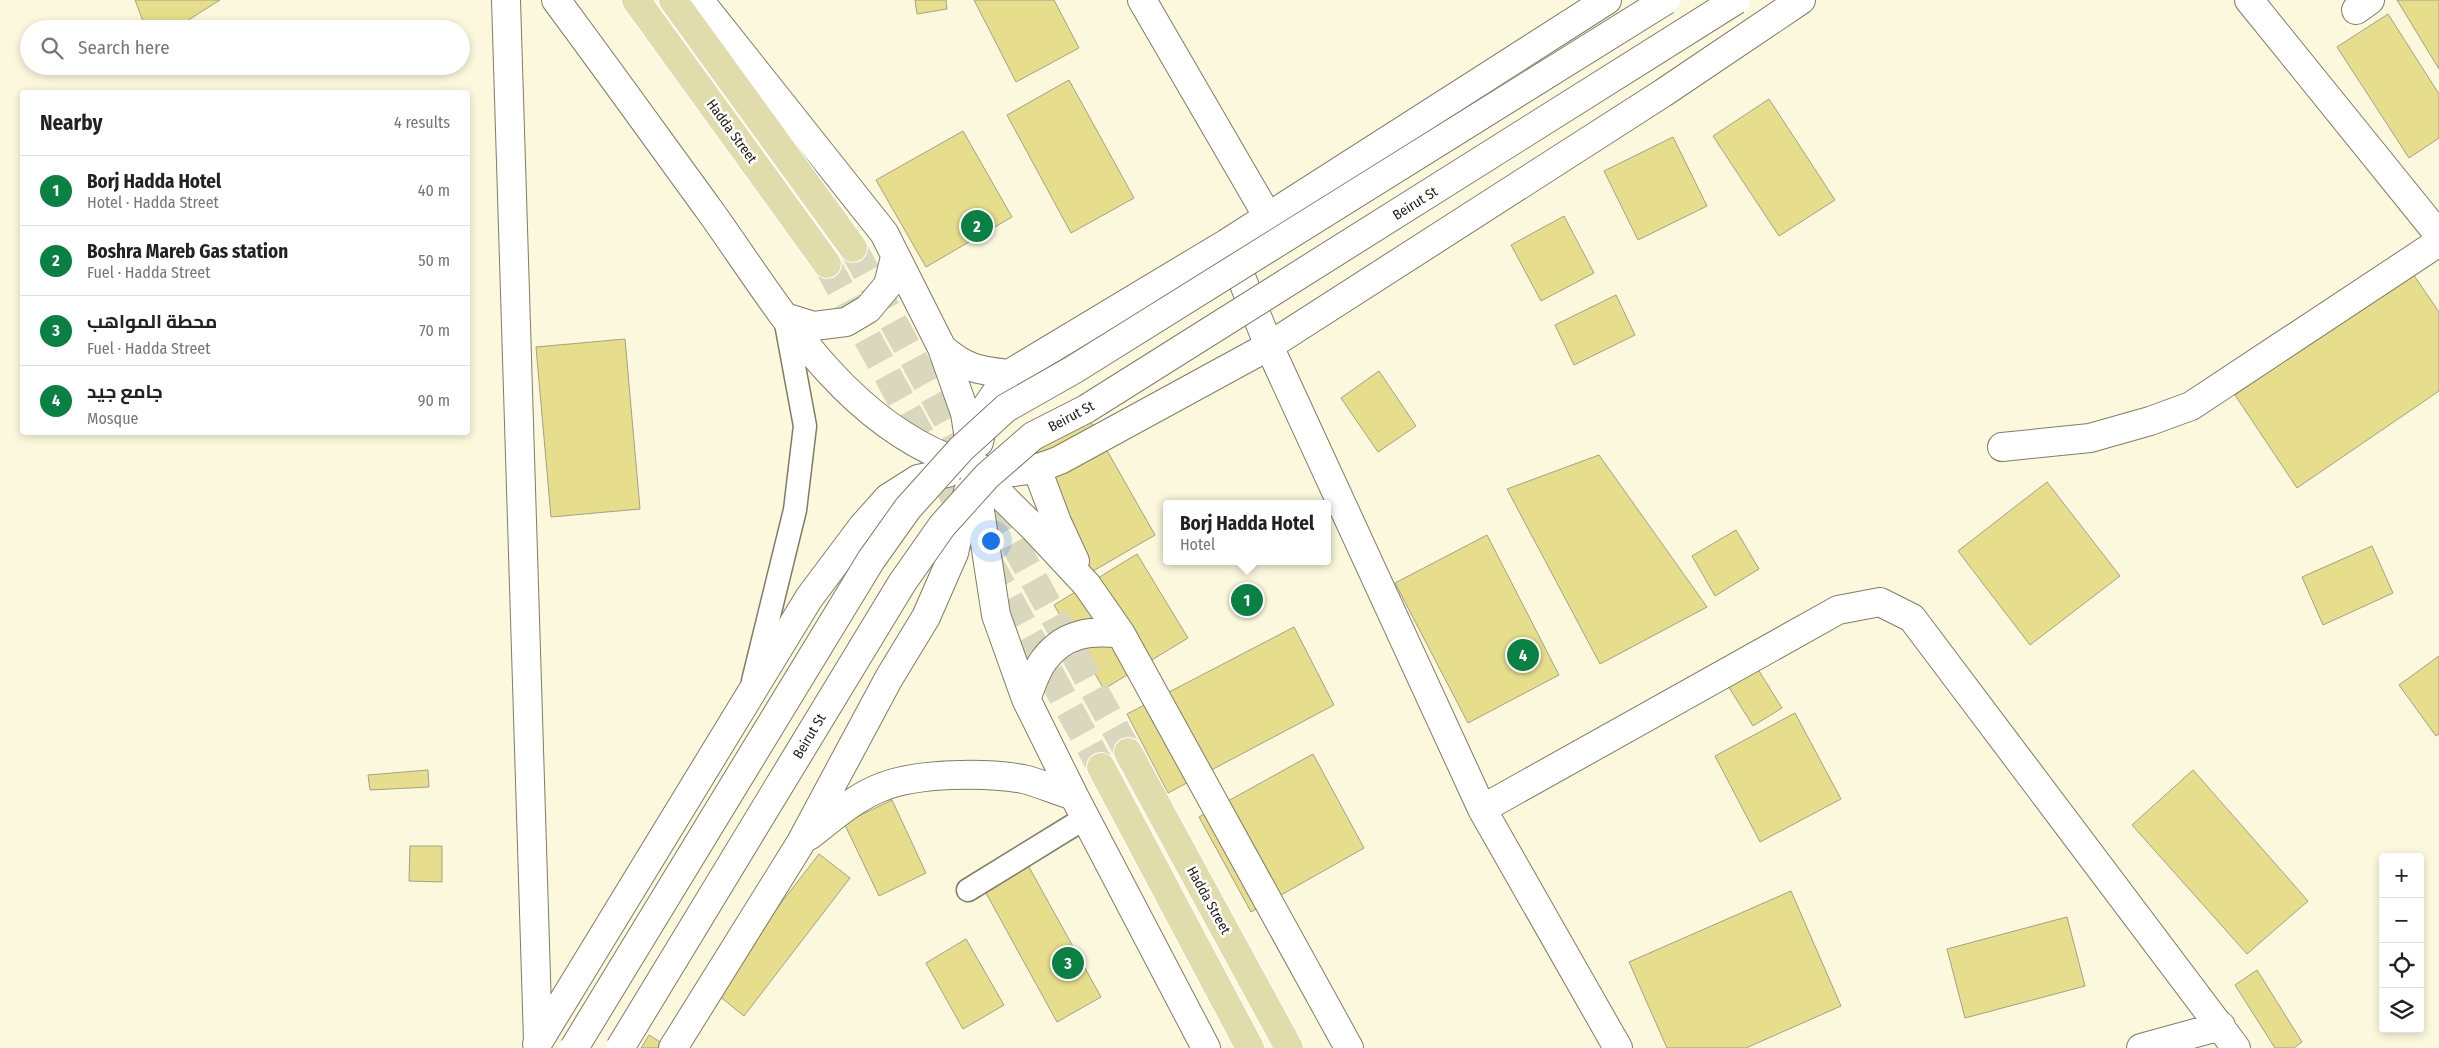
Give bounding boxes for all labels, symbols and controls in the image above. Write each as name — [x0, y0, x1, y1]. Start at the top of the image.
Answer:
search box — [20, 20, 470, 75]
icon: search — [38, 34, 66, 62]
text: Search here — [78, 36, 170, 59]
street label: Hadda Street — [703, 96, 761, 167]
text: Nearby — [40, 110, 102, 136]
text: 4 results — [394, 113, 450, 132]
text: Borj Hadda Hotel — [87, 170, 221, 193]
text: 1 — [53, 181, 59, 200]
text: 40 m — [418, 181, 450, 200]
street label: Beirut St — [1390, 183, 1441, 224]
text: Hotel · Hadda Street — [87, 193, 219, 212]
pin: 2 — [961, 207, 993, 245]
text: Boshra Mareb Gas station — [87, 240, 288, 263]
text: 2 — [52, 251, 60, 270]
text: 50 m — [418, 251, 450, 270]
text: Fuel · Hadda Street — [87, 263, 210, 282]
text: محطة المواهب — [87, 310, 217, 333]
text: 3 — [52, 321, 60, 340]
text: 70 m — [419, 321, 450, 340]
text: Fuel · Hadda Street — [87, 339, 210, 358]
text: جامع جيد — [87, 380, 163, 403]
text: 4 — [52, 391, 60, 410]
text: 90 m — [418, 391, 450, 410]
street label: Beirut St — [1045, 397, 1098, 436]
text: Mosque — [87, 409, 138, 428]
popup — [1163, 500, 1331, 565]
text: Borj Hadda Hotel — [1180, 512, 1314, 535]
your location — [978, 528, 1004, 554]
text: Hotel — [1180, 535, 1215, 554]
pin: 1 — [1231, 581, 1263, 619]
pin: 4 — [1507, 636, 1539, 674]
street label: Beirut St — [789, 710, 830, 762]
map controls — [2379, 853, 2424, 1033]
button: + — [2379, 853, 2424, 898]
street label: Hadda Street — [1183, 863, 1234, 937]
button: − — [2379, 898, 2424, 943]
button: locate — [2379, 943, 2424, 988]
pin: 3 — [1052, 944, 1084, 982]
button: layers — [2379, 988, 2424, 1033]

